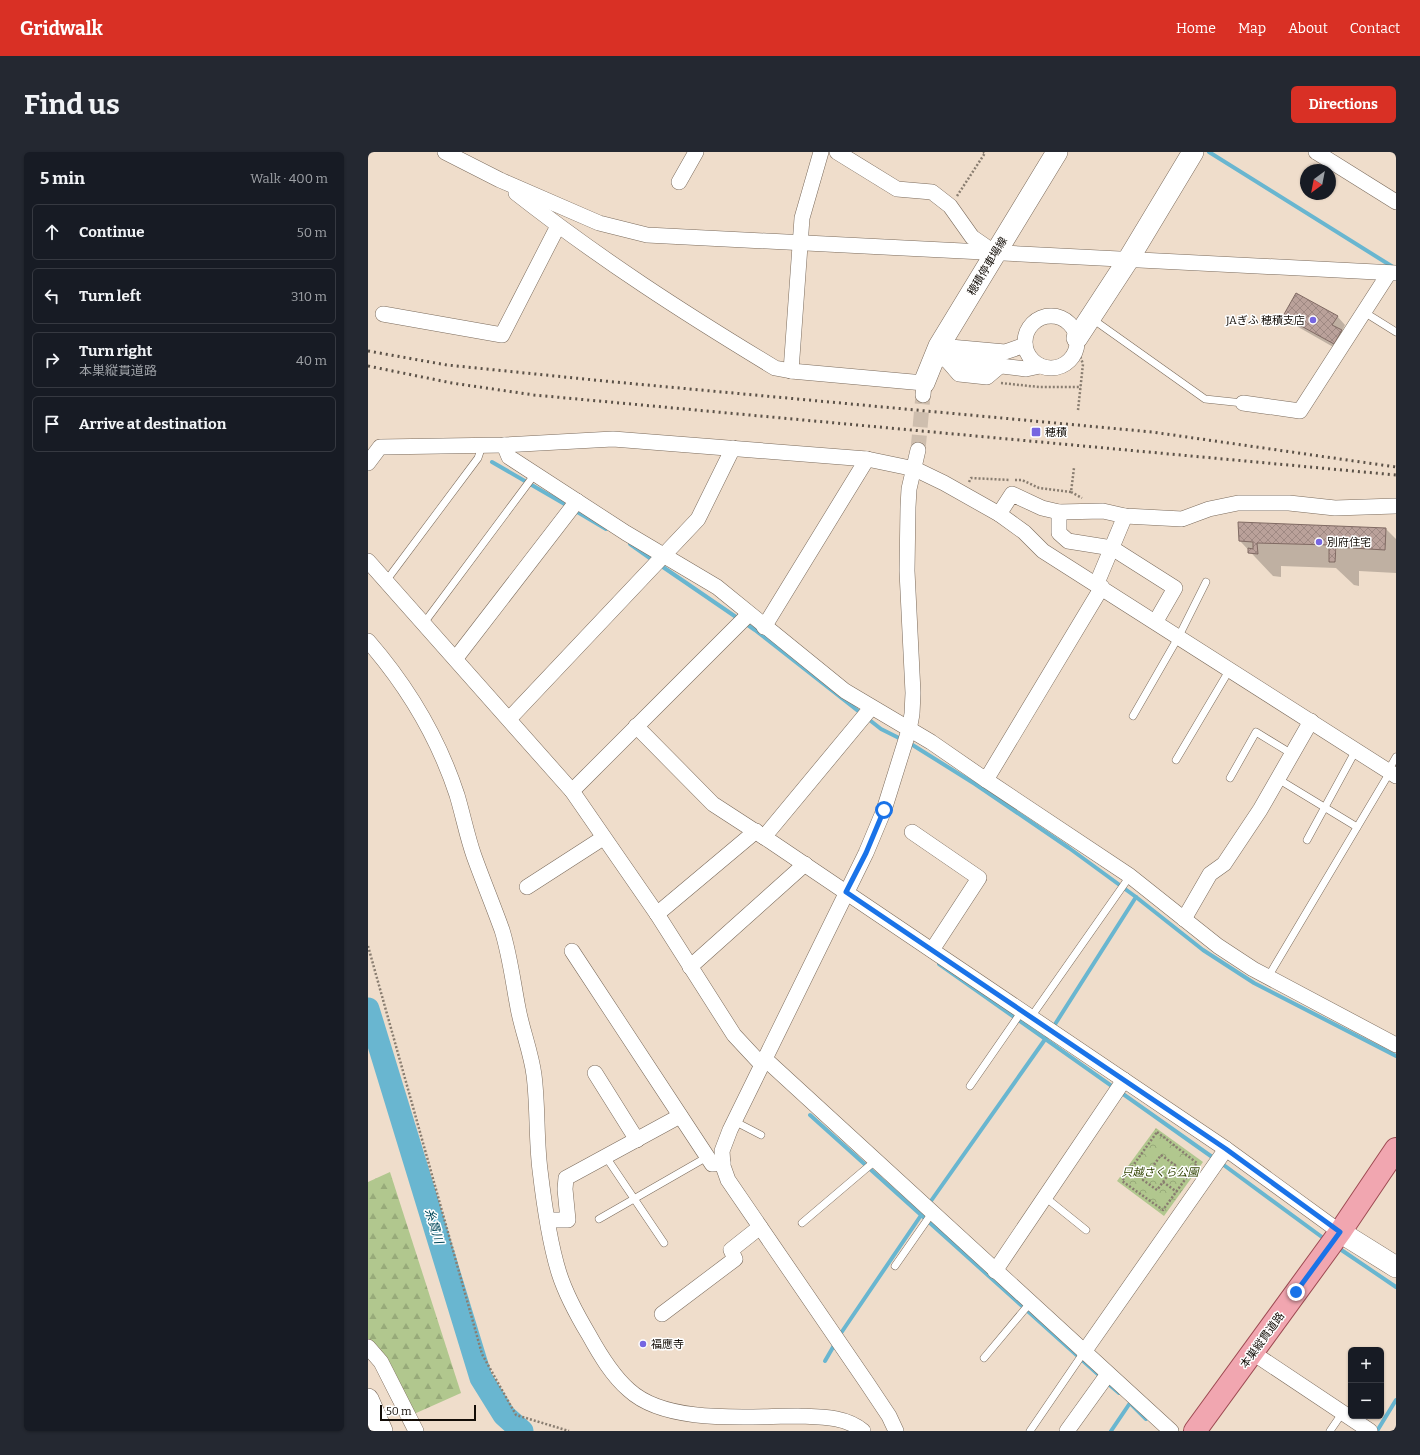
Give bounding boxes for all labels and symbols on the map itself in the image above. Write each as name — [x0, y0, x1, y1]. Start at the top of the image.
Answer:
north arrow — [1300, 164, 1336, 200]
street label: 穂積停車場線 — [965, 235, 1010, 298]
place label: JAぎふ 穂積支店 — [1225, 314, 1305, 327]
marker: JAぎふ 穂積支店 — [1308, 315, 1318, 325]
marker: 穂積 — [1030, 426, 1042, 438]
place label: 穂積 — [1045, 426, 1067, 439]
place label: 別府住宅 — [1327, 536, 1371, 549]
marker: 別府住宅 — [1314, 537, 1324, 547]
route start — [875, 801, 893, 819]
park label: 只越さくら公園 — [1122, 1166, 1200, 1179]
water label: 糸貫川 — [422, 1207, 447, 1247]
route end — [1287, 1283, 1305, 1301]
street label: 本巣縦貫道路 — [1238, 1310, 1287, 1371]
place label: 福應寺 — [651, 1338, 684, 1351]
marker: 福應寺 — [638, 1339, 648, 1349]
scale bar — [380, 1403, 476, 1422]

